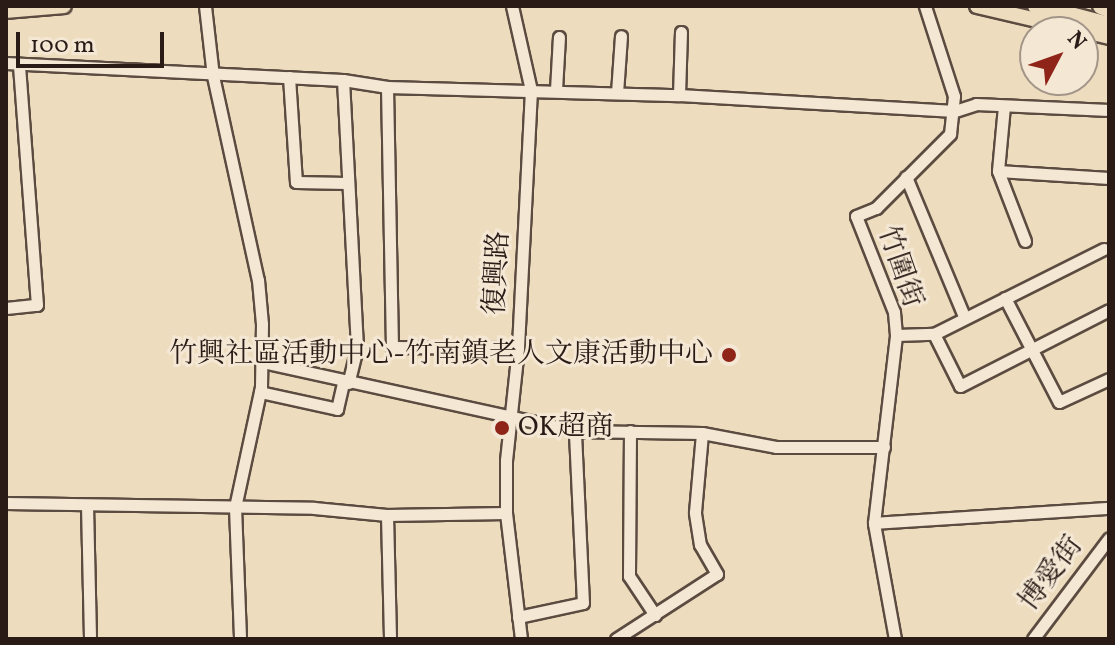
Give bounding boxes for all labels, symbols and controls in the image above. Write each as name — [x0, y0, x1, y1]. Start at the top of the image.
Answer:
scale bar — [20, 16, 168, 66]
north arrow — [1019, 16, 1099, 96]
text: N — [1059, 25, 1093, 57]
text: 100 m — [30, 29, 95, 63]
street label: 竹圍街 — [869, 222, 929, 312]
street label: 復興路 — [479, 230, 517, 316]
place label: 竹興社區活動中心-竹南鎮老人文康活動中心 — [169, 338, 713, 372]
marker: 竹興社區活動中心-竹南鎮老人文康活動中心 — [720, 346, 738, 364]
place label: OK超商 — [518, 411, 613, 445]
marker: OK超商 — [493, 419, 511, 437]
street label: 博愛街 — [1013, 530, 1091, 618]

